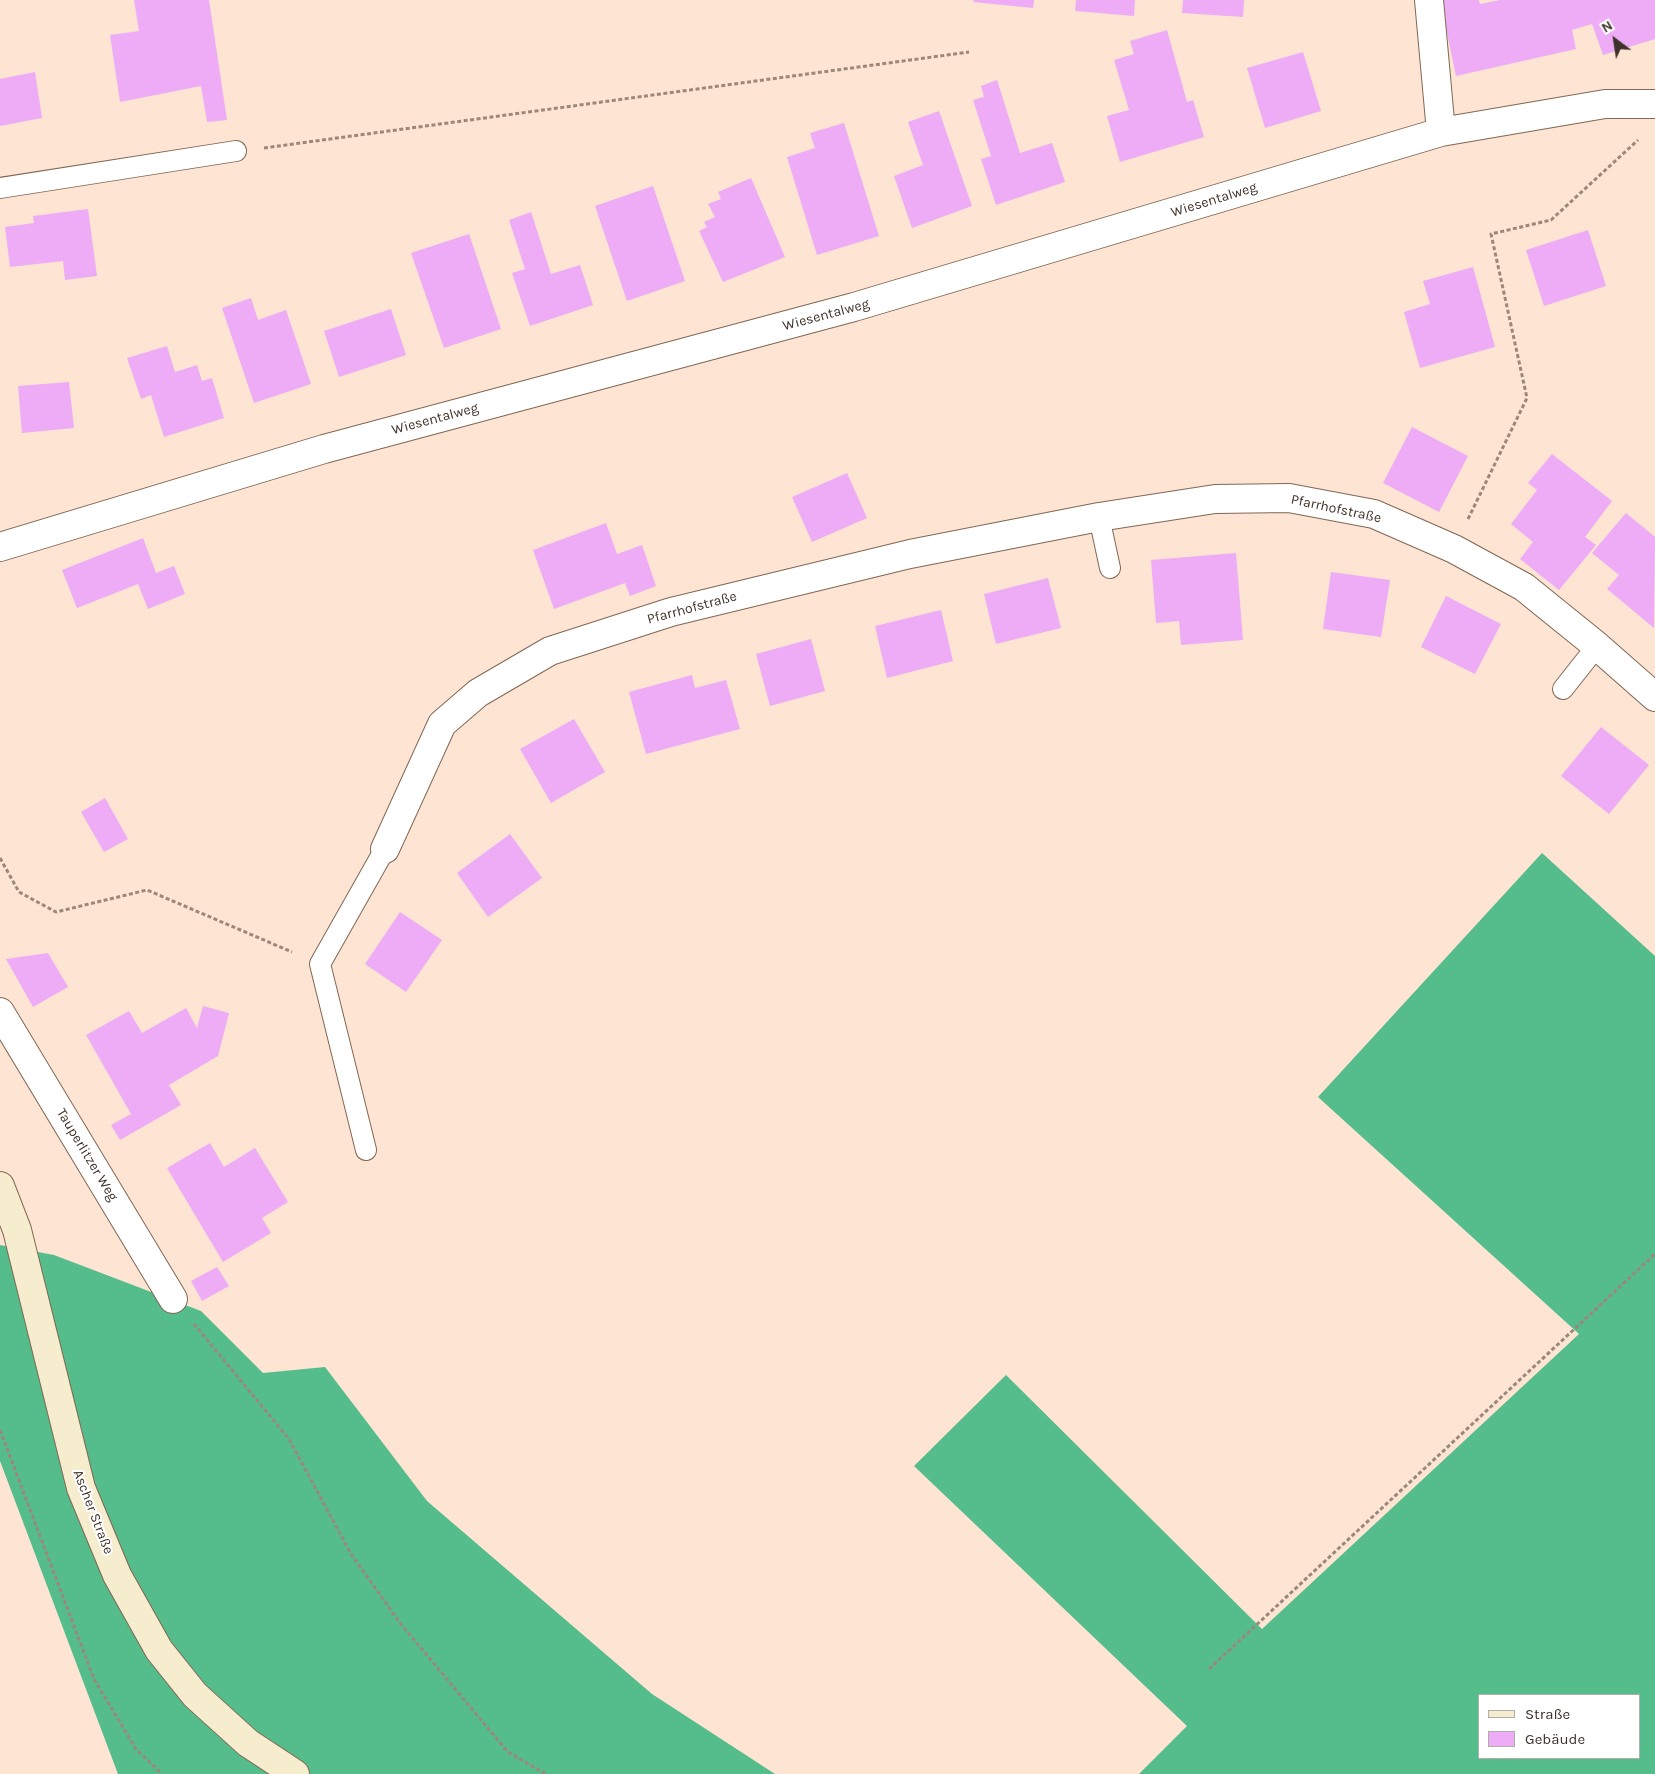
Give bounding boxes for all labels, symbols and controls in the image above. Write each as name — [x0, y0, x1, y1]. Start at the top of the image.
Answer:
north arrow — [1590, 15, 1640, 65]
text: N — [1598, 17, 1616, 37]
street label: Wiesentalweg — [1169, 179, 1259, 221]
street label: Wiesentalweg — [781, 295, 871, 335]
street label: Wiesentalweg — [390, 399, 480, 439]
street label: Pfarrhofstraße — [1289, 491, 1383, 527]
street label: Pfarrhofstraße — [645, 588, 739, 628]
street label: Tauperlitzer Weg — [53, 1106, 121, 1204]
street label: Ascher Straße — [69, 1467, 117, 1557]
legend — [1478, 1694, 1640, 1759]
text: Straße — [1525, 1705, 1570, 1723]
text: Gebäude — [1525, 1730, 1585, 1748]

